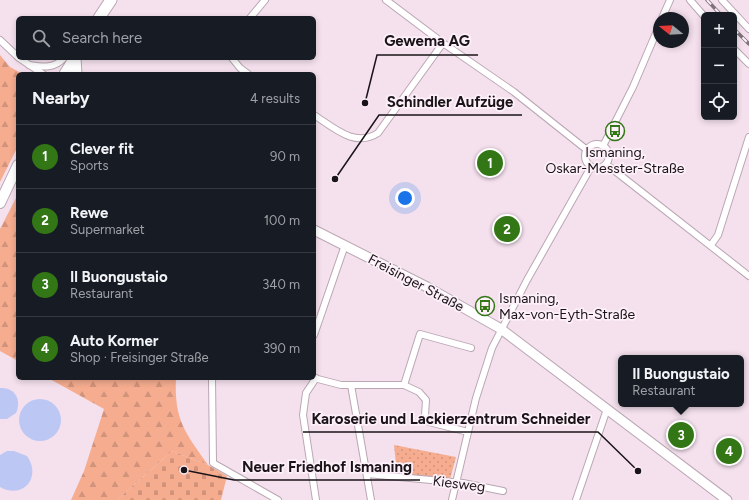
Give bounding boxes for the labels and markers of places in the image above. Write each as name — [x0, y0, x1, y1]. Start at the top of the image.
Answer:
callout: Gewema AG — [377, 28, 478, 55]
callout: Schindler Aufzüge — [379, 88, 522, 115]
bus stop icon: Ismaning, Oskar-Messter-Straße — [604, 120, 626, 142]
place label: Ismaning, Oskar-Messter-Straße — [545, 144, 685, 177]
pin: 1 — [477, 148, 503, 178]
pin: 2 — [494, 214, 520, 244]
place label: Ismaning, Max-von-Eyth-Straße — [499, 290, 636, 323]
bus stop icon: Ismaning, Max-von-Eyth-Straße — [474, 295, 496, 317]
callout: Karoserie und Lackierzentrum Schneider — [303, 405, 598, 432]
pin: 3 — [668, 420, 694, 450]
pin: 4 — [716, 436, 742, 466]
callout: Neuer Friedhof Ismaning — [234, 453, 420, 480]

